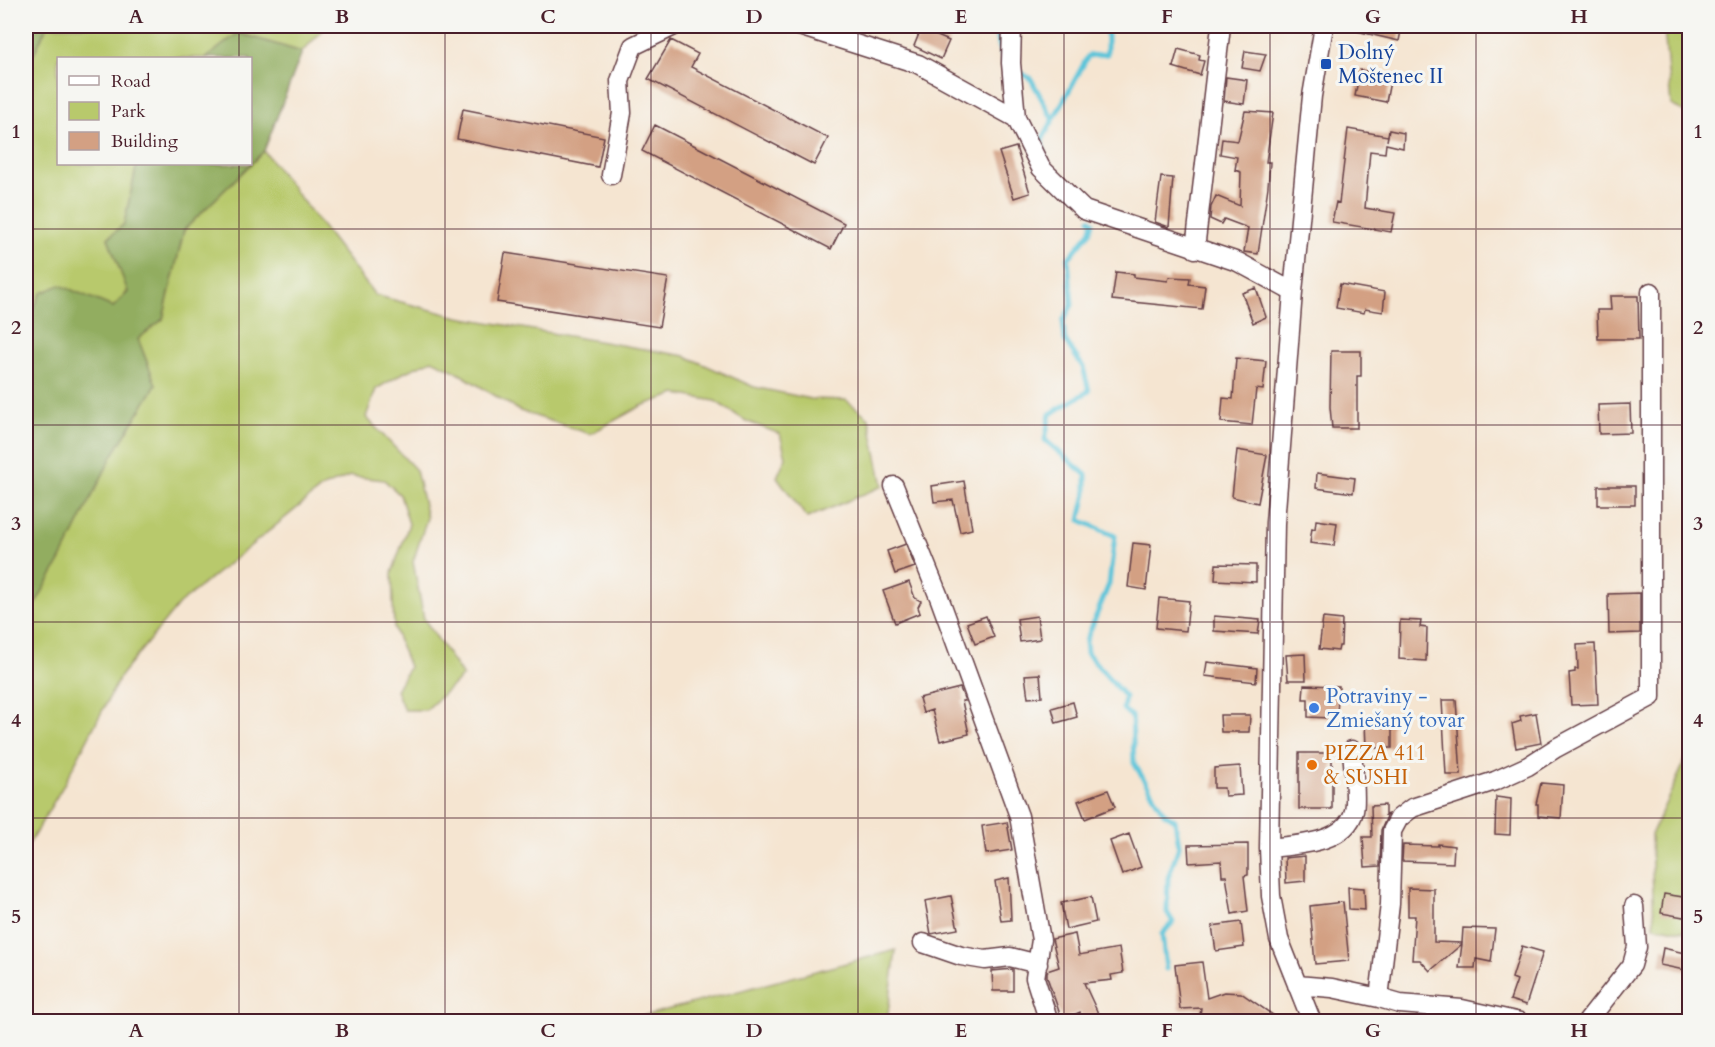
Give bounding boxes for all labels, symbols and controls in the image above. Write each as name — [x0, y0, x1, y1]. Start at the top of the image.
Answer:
text: A — [128, 3, 144, 30]
text: B — [335, 3, 349, 30]
text: C — [540, 3, 556, 30]
text: D — [745, 3, 763, 30]
text: E — [955, 3, 967, 30]
text: F — [1161, 3, 1173, 30]
text: G — [1365, 3, 1381, 30]
text: H — [1570, 3, 1588, 30]
place label: Dolný Moštenec II — [1338, 38, 1443, 91]
legend — [57, 57, 252, 165]
marker: Dolný Moštenec II — [1319, 57, 1333, 71]
text: Road — [111, 69, 151, 94]
text: Park — [111, 99, 146, 124]
text: 1 — [11, 118, 21, 145]
text: 1 — [1693, 118, 1703, 145]
text: Building — [111, 129, 179, 154]
text: 2 — [11, 314, 21, 341]
text: 2 — [1693, 314, 1703, 341]
text: 3 — [11, 510, 21, 537]
text: 3 — [1693, 510, 1703, 537]
place label: Potraviny - Zmiešaný tovar — [1326, 682, 1465, 735]
marker: Potraviny - Zmiešaný tovar — [1307, 701, 1321, 715]
text: 4 — [11, 707, 21, 734]
text: 4 — [1693, 707, 1703, 734]
place label: PIZZA 411 & SUSHI — [1324, 739, 1426, 792]
marker: PIZZA 411 & SUSHI — [1305, 758, 1319, 772]
text: 5 — [11, 903, 21, 930]
text: 5 — [1693, 903, 1703, 930]
text: A — [128, 1017, 144, 1044]
text: B — [335, 1017, 349, 1044]
text: C — [540, 1017, 556, 1044]
text: D — [745, 1017, 763, 1044]
text: E — [955, 1017, 967, 1044]
text: F — [1161, 1017, 1173, 1044]
text: G — [1365, 1017, 1381, 1044]
text: H — [1570, 1017, 1588, 1044]

